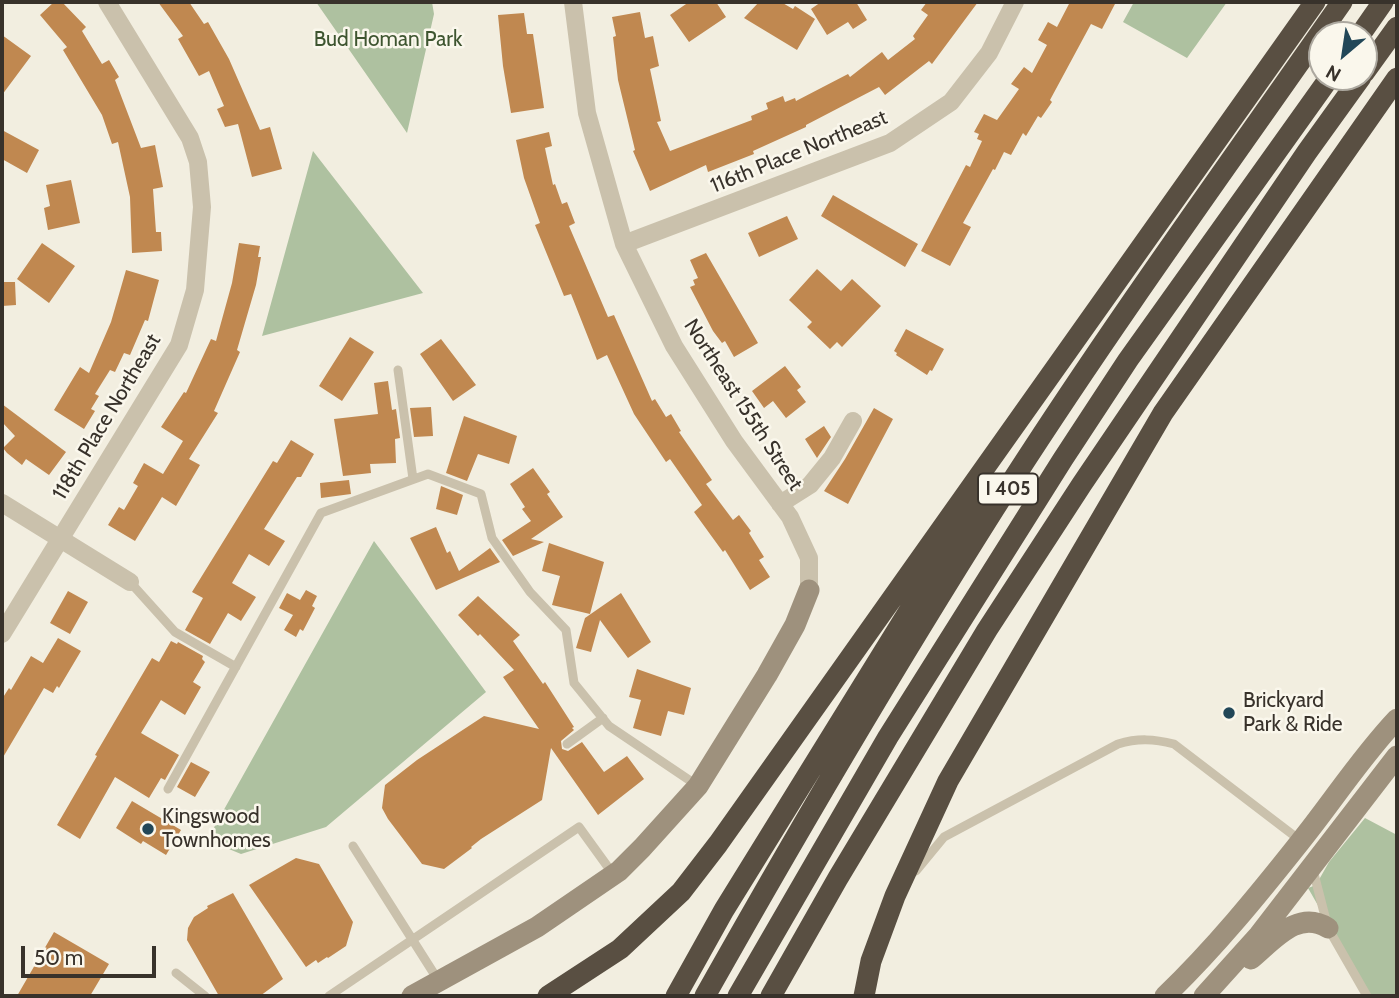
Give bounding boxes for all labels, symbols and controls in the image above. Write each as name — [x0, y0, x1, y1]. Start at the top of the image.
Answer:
north arrow — [1308, 21, 1378, 91]
park label: Bud Homan Park — [314, 27, 462, 53]
text: N — [1322, 60, 1345, 86]
street label: 116th Place Northeast — [707, 105, 891, 199]
street label: Northeast 155th Street — [678, 315, 808, 495]
street label: 118th Place Northeast — [47, 329, 167, 505]
road number: I 405 — [978, 474, 1038, 504]
place label: Brickyard Park & Ride — [1243, 688, 1342, 738]
marker: Brickyard Park & Ride — [1221, 705, 1237, 721]
place label: Kingswood Townhomes — [162, 804, 271, 854]
marker: Kingswood Townhomes — [140, 821, 156, 837]
scale bar — [24, 932, 159, 976]
text: 50 m — [34, 945, 83, 970]

